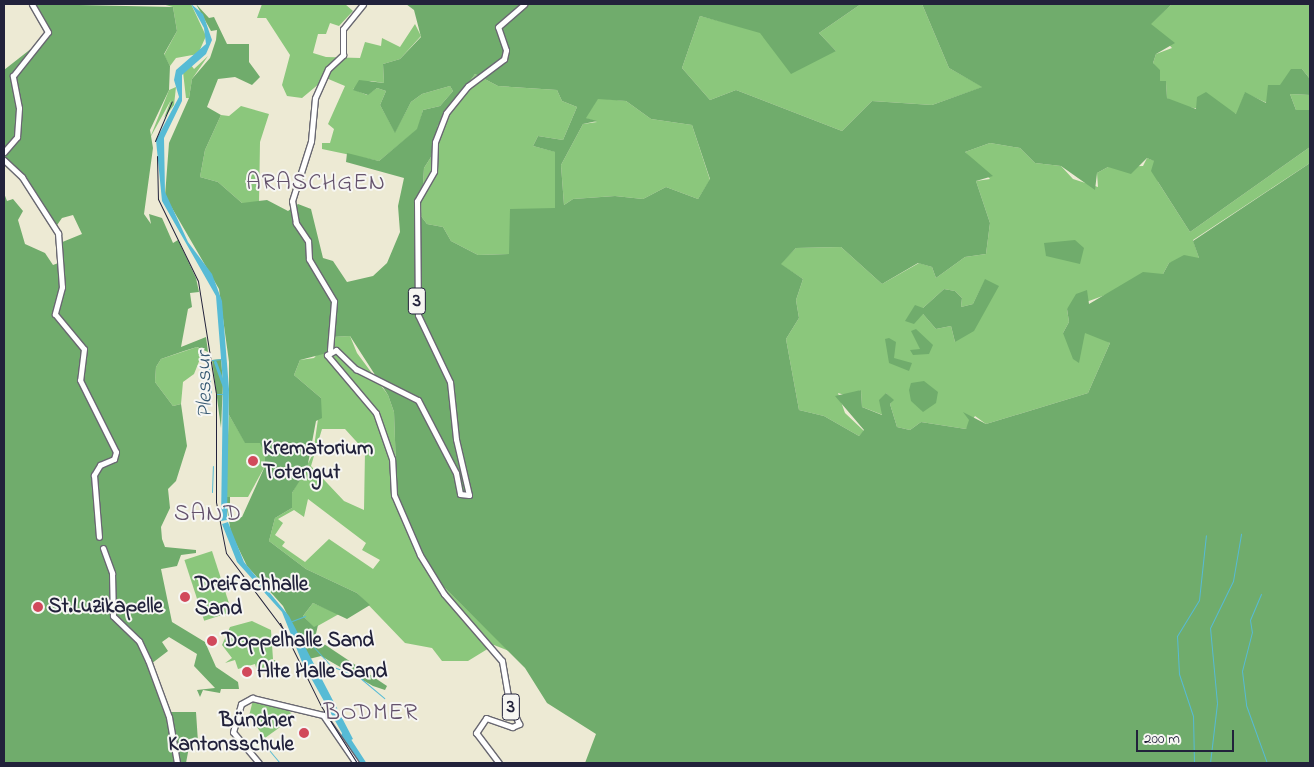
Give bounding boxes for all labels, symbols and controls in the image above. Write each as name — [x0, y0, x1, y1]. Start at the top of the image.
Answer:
district label: ARASCHGEN — [245, 170, 387, 198]
road number: 3 — [407, 284, 427, 318]
water label: Plessur — [192, 351, 220, 419]
place label: Krematorium Totengut — [263, 436, 373, 486]
marker: Krematorium Totengut — [247, 455, 259, 467]
district label: SAND — [173, 501, 243, 529]
place label: Dreifachhalle Sand — [195, 572, 308, 622]
marker: Dreifachhalle Sand — [179, 591, 191, 603]
place label: St.Luzikapelle — [48, 594, 163, 620]
marker: St.Luzikapelle — [32, 601, 44, 613]
place label: Doppelhalle Sand — [222, 628, 374, 654]
marker: Doppelhalle Sand — [206, 635, 218, 647]
place label: Alte Halle Sand — [257, 659, 387, 685]
marker: Alte Halle Sand — [241, 666, 253, 678]
road number: 3 — [501, 690, 521, 724]
district label: BODMER — [323, 700, 419, 728]
place label: Bündner Kantonsschule — [168, 708, 294, 758]
scale bar — [1139, 720, 1236, 752]
marker: Bündner Kantonsschule — [298, 727, 310, 739]
text: 200 m — [1144, 728, 1180, 750]

